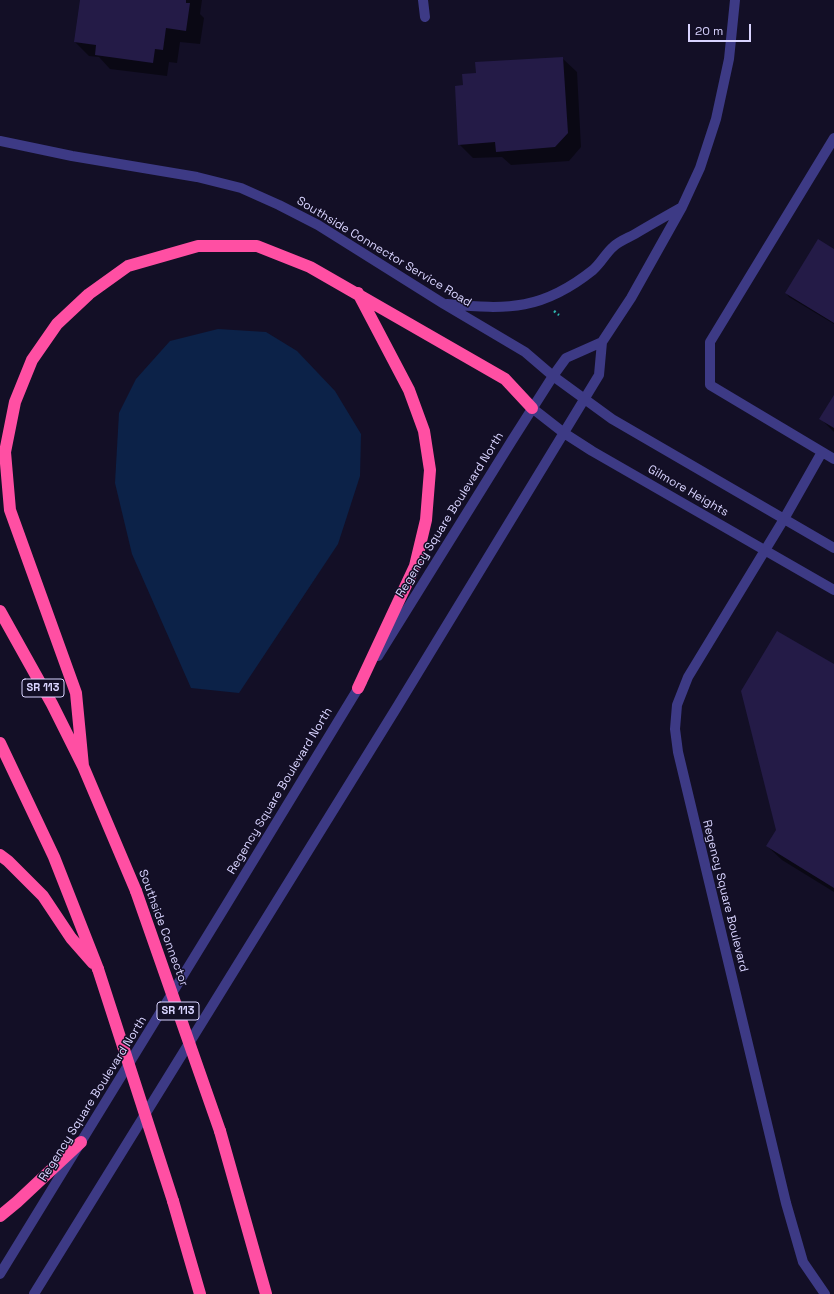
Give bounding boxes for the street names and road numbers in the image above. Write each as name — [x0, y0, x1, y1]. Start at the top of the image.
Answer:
street label: Southside Connector Service Road — [294, 194, 474, 310]
street label: Regency Square Boulevard North — [393, 430, 507, 600]
street label: Gilmore Heights — [645, 462, 731, 520]
road number: SR 113 — [22, 679, 64, 697]
street label: Regency Square Boulevard North — [224, 705, 336, 877]
street label: Regency Square Boulevard — [699, 819, 751, 973]
street label: Southside Connector — [135, 868, 191, 988]
road number: SR 113 — [157, 1002, 199, 1020]
street label: Regency Square Boulevard North — [36, 1014, 150, 1184]

